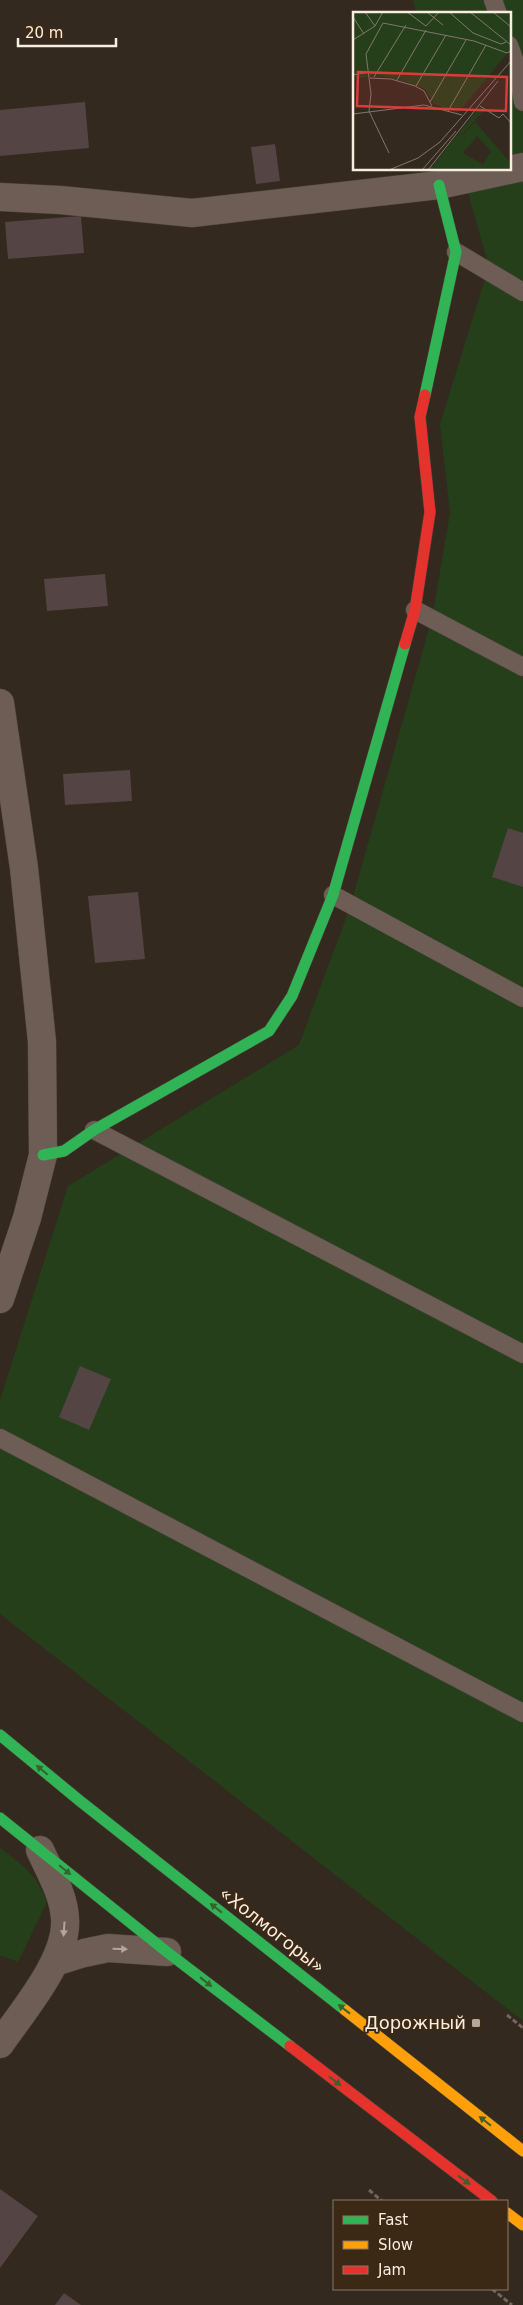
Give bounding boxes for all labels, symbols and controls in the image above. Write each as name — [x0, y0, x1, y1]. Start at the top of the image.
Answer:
inset map — [353, 12, 510, 170]
scale bar — [18, 15, 115, 47]
text: 20 m — [25, 24, 63, 42]
one-way arrow — [36, 1764, 49, 1775]
one-way arrow — [58, 1865, 71, 1876]
street label: «Холмогоры» — [216, 1882, 329, 1977]
one-way arrow — [210, 1903, 223, 1914]
one-way arrow — [60, 1921, 68, 1937]
one-way arrow — [112, 1945, 128, 1953]
one-way arrow — [199, 1977, 213, 1987]
one-way arrow — [338, 2004, 351, 2015]
place label: Дорожный — [365, 2012, 466, 2033]
marker: Дорожный — [470, 2017, 482, 2029]
one-way arrow — [328, 2075, 341, 2086]
one-way arrow — [478, 2116, 492, 2126]
one-way arrow — [457, 2174, 470, 2185]
legend — [333, 2200, 508, 2290]
text: Fast — [378, 2211, 408, 2229]
text: Slow — [378, 2236, 413, 2254]
text: Jam — [377, 2261, 406, 2279]

